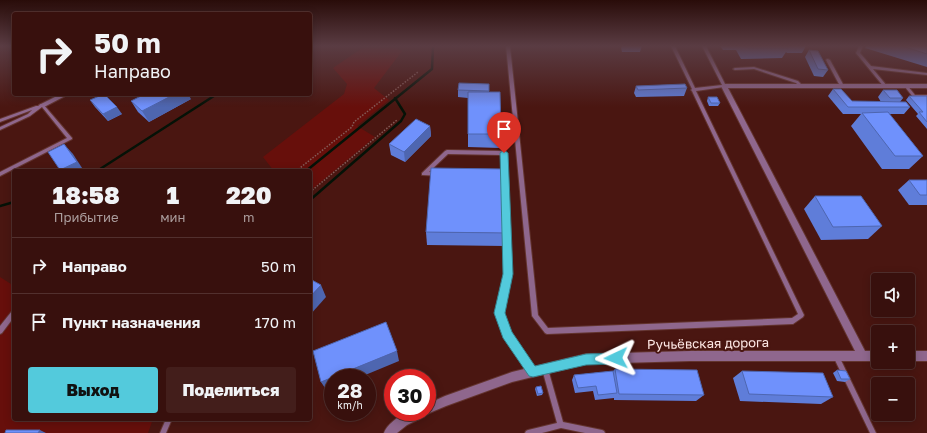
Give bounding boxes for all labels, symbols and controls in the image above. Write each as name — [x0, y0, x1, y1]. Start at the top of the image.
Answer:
text: 50 m — [94, 26, 161, 59]
icon: right — [28, 28, 80, 80]
text: Направо — [94, 60, 171, 82]
pin — [487, 112, 521, 153]
icon: arrive — [493, 118, 515, 140]
text: 18:58 — [53, 180, 120, 209]
text: 1 — [166, 180, 179, 209]
text: 220 — [226, 180, 272, 209]
text: Прибытие — [54, 209, 118, 225]
text: мин — [160, 209, 185, 225]
text: m — [243, 209, 254, 225]
icon: right — [28, 255, 50, 277]
text: Направо — [62, 257, 127, 275]
text: 50 m — [261, 257, 296, 275]
map controls — [871, 273, 915, 421]
button: sound — [871, 273, 915, 317]
icon: arrive — [28, 311, 50, 333]
text: Пункт назначения — [62, 313, 200, 331]
text: 170 m — [254, 313, 296, 331]
button: + — [871, 325, 915, 369]
street label: Ручьёвская дорога — [647, 334, 769, 352]
position arrow — [595, 337, 637, 379]
button: Выход — [28, 367, 158, 413]
button: Поделиться — [166, 367, 296, 413]
speed limit sign: 30 — [384, 369, 436, 421]
button: − — [871, 377, 915, 421]
text: 28 — [337, 378, 362, 402]
text: km/h — [337, 399, 363, 411]

